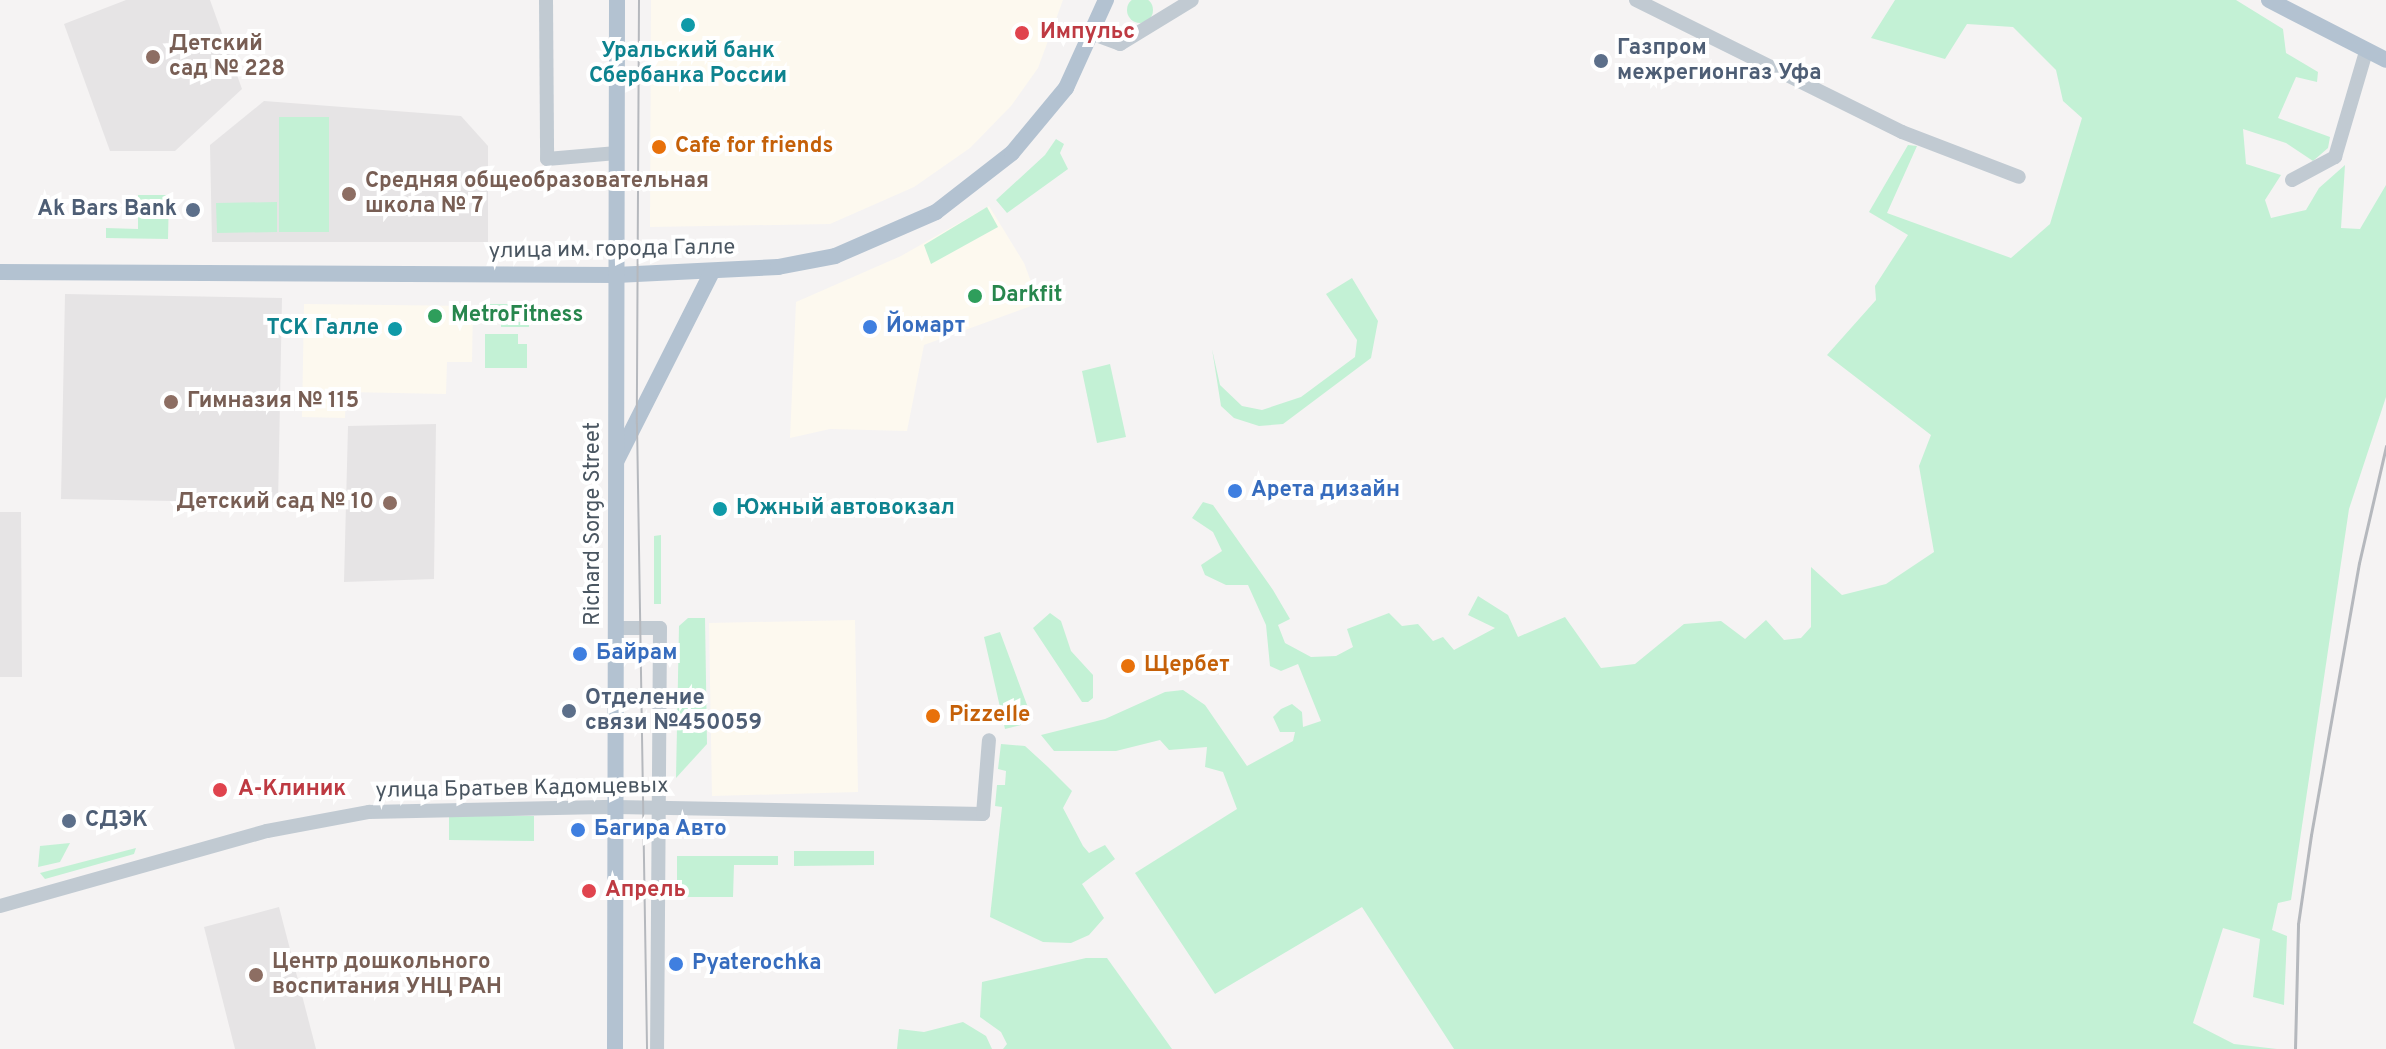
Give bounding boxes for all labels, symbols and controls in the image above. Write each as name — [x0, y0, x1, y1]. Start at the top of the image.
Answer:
marker: Уральский банк Сбербанка России — [679, 16, 697, 34]
place label: Импульс — [1040, 20, 1135, 46]
marker: Импульс — [1011, 22, 1033, 44]
place label: Детский сад № 228 — [169, 31, 285, 82]
place label: Газпром межрегионгаз Уфа — [1617, 35, 1822, 86]
place label: Уральский банк Сбербанка России — [589, 38, 787, 90]
marker: Детский сад № 228 — [144, 48, 162, 66]
marker: Газпром межрегионгаз Уфа — [1592, 52, 1610, 70]
place label: Cafe for friends — [675, 134, 833, 160]
marker: Cafe for friends — [650, 138, 668, 156]
place label: Средняя общеобразовательная школа № 7 — [365, 168, 709, 220]
marker: Средняя общеобразовательная школа № 7 — [340, 185, 358, 203]
place label: Ak Bars Bank — [37, 197, 177, 223]
marker: Ak Bars Bank — [184, 201, 202, 219]
street label: улица им. города Галле — [488, 235, 736, 265]
place label: Darkfit — [991, 283, 1062, 309]
marker: Darkfit — [966, 287, 984, 305]
place label: MetroFitness — [451, 303, 583, 329]
marker: MetroFitness — [426, 307, 444, 325]
place label: Йомарт — [886, 314, 965, 340]
place label: ТСК Галле — [267, 316, 379, 342]
marker: Йомарт — [861, 318, 879, 336]
marker: ТСК Галле — [386, 320, 404, 338]
place label: Гимназия № 115 — [187, 389, 359, 415]
marker: Гимназия № 115 — [162, 393, 180, 411]
street label: Richard Sorge Street — [581, 422, 607, 626]
place label: Арета дизайн — [1251, 478, 1400, 504]
marker: Арета дизайн — [1226, 482, 1244, 500]
place label: Детский сад № 10 — [176, 490, 374, 516]
marker: Детский сад № 10 — [381, 494, 399, 512]
place label: Южный автовокзал — [736, 496, 955, 522]
marker: Южный автовокзал — [711, 500, 729, 518]
place label: Байрам — [596, 641, 677, 667]
marker: Байрам — [571, 645, 589, 663]
place label: Щербет — [1144, 653, 1230, 679]
marker: Щербет — [1119, 657, 1137, 675]
place label: Отделение связи №450059 — [585, 685, 762, 736]
marker: Отделение связи №450059 — [560, 702, 578, 720]
place label: Pizzelle — [949, 703, 1030, 729]
marker: Pizzelle — [924, 707, 942, 725]
street label: улица Братьев Кадомцевых — [375, 773, 669, 805]
place label: А-Клиник — [238, 777, 346, 803]
marker: А-Клиник — [209, 779, 231, 801]
place label: СДЭК — [85, 808, 148, 834]
marker: СДЭК — [60, 812, 78, 830]
place label: Багира Авто — [594, 817, 728, 843]
marker: Багира Авто — [569, 821, 587, 839]
place label: Апрель — [605, 878, 686, 904]
marker: Апрель — [580, 882, 598, 900]
place label: Центр дошкольного воспитания УНЦ РАН — [272, 949, 502, 1000]
place label: Pyaterochka — [692, 951, 822, 977]
marker: Pyaterochka — [667, 955, 685, 973]
marker: Центр дошкольного воспитания УНЦ РАН — [247, 966, 265, 984]

